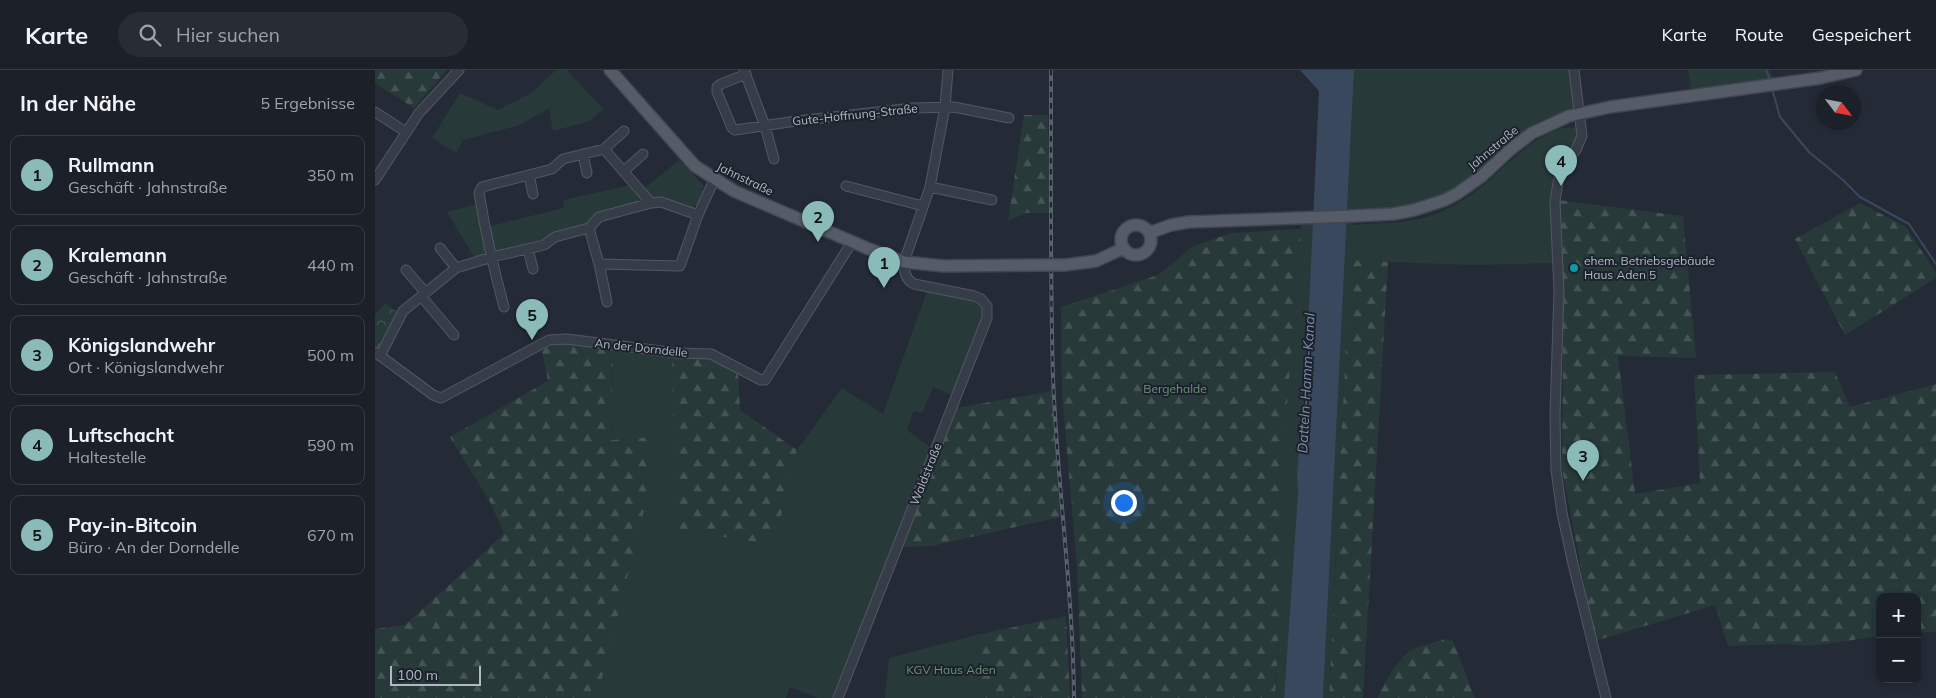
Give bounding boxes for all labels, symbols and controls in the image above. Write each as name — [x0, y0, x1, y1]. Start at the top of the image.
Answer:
search box — [118, 12, 468, 57]
text: Karte — [25, 20, 88, 50]
icon: search — [136, 21, 164, 49]
text: Hier suchen — [176, 23, 280, 47]
text: Karte — [1662, 23, 1707, 46]
text: Route — [1735, 23, 1784, 46]
text: Gespeichert — [1812, 23, 1911, 46]
north arrow — [1816, 85, 1861, 130]
text: In der Nähe — [20, 90, 136, 116]
text: 5 Ergebnisse — [260, 93, 355, 113]
street label: Gute-Hoffnung-Straße — [792, 100, 918, 129]
street label: Jahnstraße — [1465, 122, 1521, 173]
pin: 4 — [1545, 145, 1577, 186]
text: Rullmann — [68, 153, 154, 177]
street label: Jahnstraße — [715, 158, 776, 199]
text: 1 — [32, 165, 42, 185]
text: 350 m — [307, 165, 354, 185]
text: Geschäft · Jahnstraße — [68, 177, 227, 197]
pin: 2 — [802, 201, 834, 242]
text: Kralemann — [68, 243, 167, 267]
pin: 1 — [868, 247, 900, 288]
place label: ehem. Betriebsgebäude Haus Aden 5 — [1584, 253, 1715, 282]
text: 2 — [32, 255, 42, 275]
text: 440 m — [307, 255, 354, 275]
marker: ehem. Betriebsgebäude Haus Aden 5 — [1568, 262, 1580, 274]
text: Geschäft · Jahnstraße — [68, 267, 227, 287]
pin: 5 — [516, 299, 548, 340]
water label: Datteln-Hamm-Kanal — [1293, 312, 1319, 454]
text: Königslandwehr — [68, 333, 215, 357]
street label: An der Dorndelle — [594, 335, 688, 360]
text: 3 — [32, 345, 42, 365]
text: 500 m — [307, 345, 354, 365]
text: Ort · Königslandwehr — [68, 357, 224, 377]
park label: Bergehalde — [1143, 381, 1207, 396]
text: Luftschacht — [68, 423, 174, 447]
text: 4 — [32, 435, 42, 455]
text: 590 m — [307, 435, 354, 455]
pin: 3 — [1567, 440, 1599, 481]
street label: Waldstraße — [906, 441, 945, 507]
text: Haltestelle — [68, 447, 146, 467]
your location — [1111, 490, 1137, 516]
text: Pay-in-Bitcoin — [68, 513, 197, 537]
text: 5 — [32, 525, 42, 545]
text: 670 m — [307, 525, 354, 545]
text: Büro · An der Dorndelle — [68, 537, 240, 557]
map controls — [1876, 593, 1921, 683]
button: + — [1876, 593, 1921, 638]
button: − — [1876, 638, 1921, 683]
park label: KGV Haus Aden — [906, 662, 996, 677]
scale bar — [390, 663, 481, 686]
text: 100 m — [397, 666, 438, 684]

